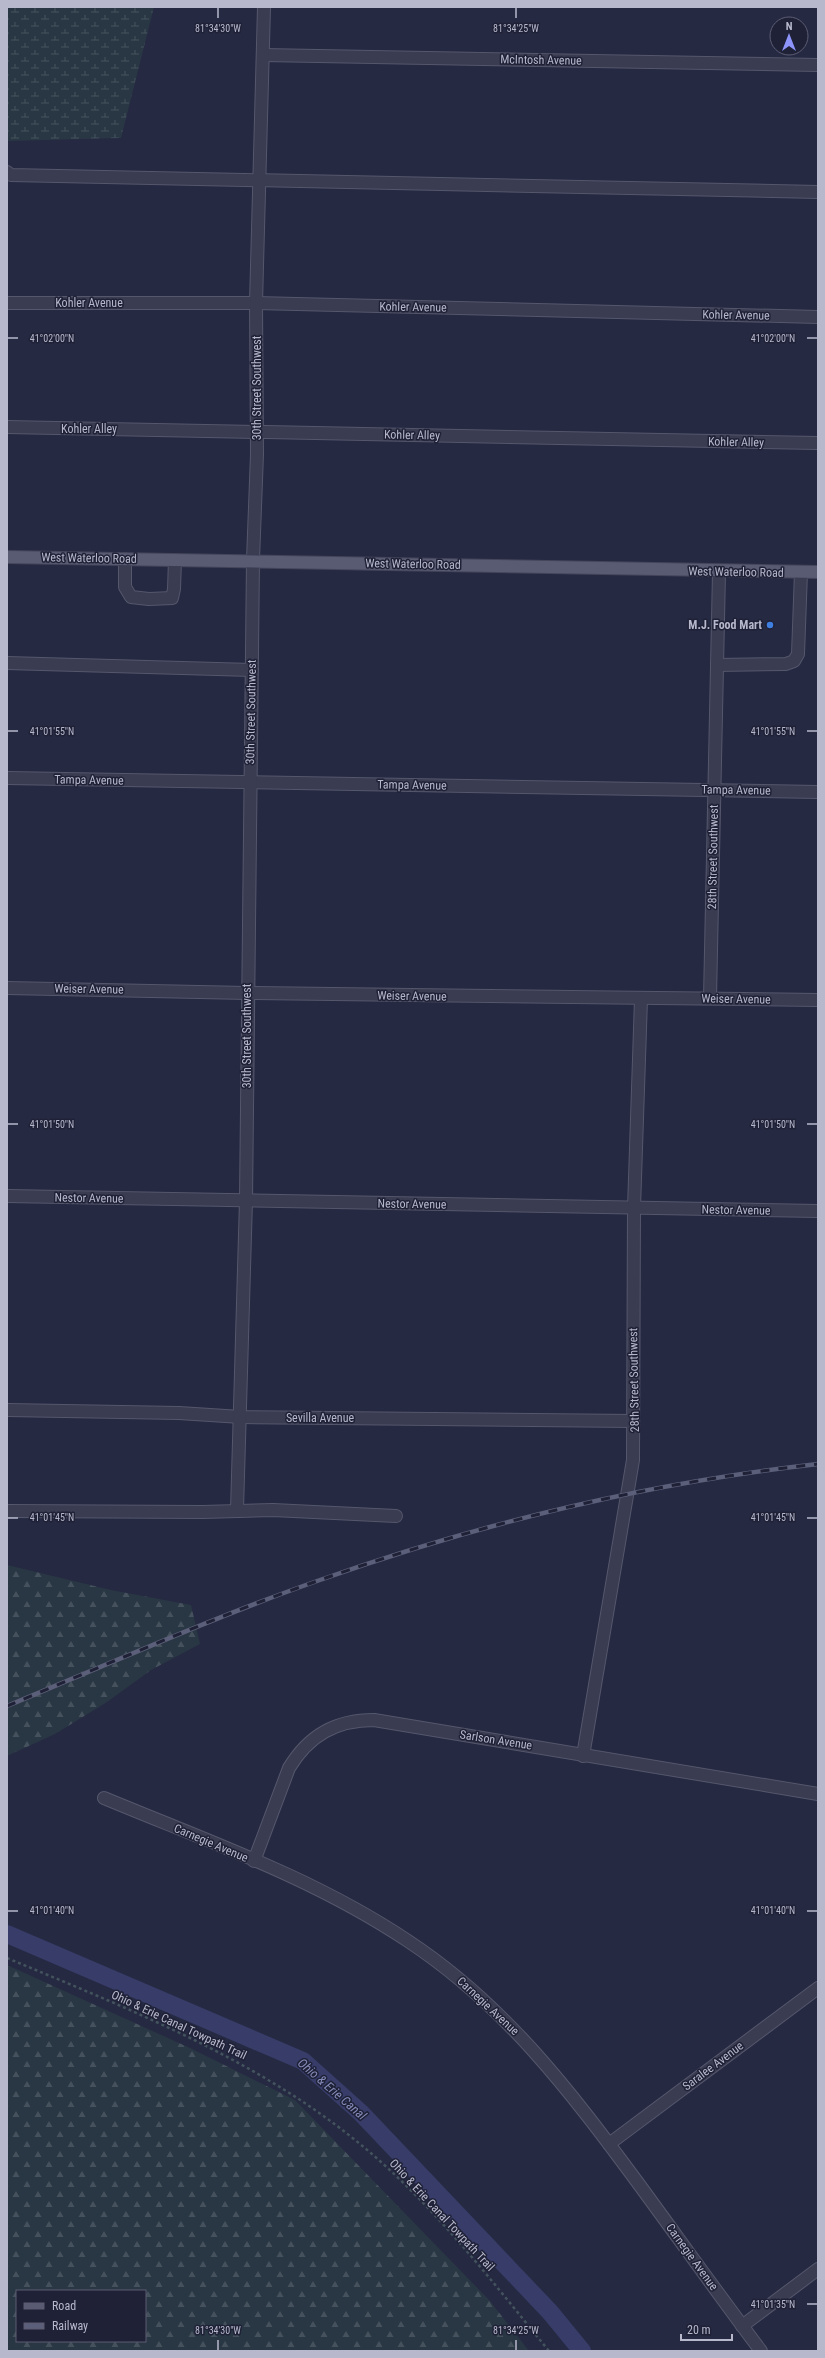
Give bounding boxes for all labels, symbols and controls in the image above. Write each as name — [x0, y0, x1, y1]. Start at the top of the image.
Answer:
north arrow — [769, 16, 809, 56]
text: N — [786, 20, 793, 33]
text: 81°34'30"W — [195, 23, 241, 34]
text: 81°34'25"W — [493, 23, 539, 34]
street label: McIntosh Avenue — [500, 52, 582, 68]
street label: Kohler Avenue — [55, 296, 123, 310]
street label: Kohler Avenue — [379, 299, 447, 315]
street label: Kohler Avenue — [702, 307, 770, 323]
text: 41°02'00"N — [30, 333, 74, 344]
text: 41°02'00"N — [751, 333, 795, 344]
street label: 30th Street Southwest — [250, 335, 264, 440]
street label: Kohler Alley — [61, 422, 117, 436]
street label: Kohler Alley — [384, 428, 440, 442]
street label: Kohler Alley — [708, 435, 764, 449]
street label: West Waterloo Road — [41, 550, 137, 566]
street label: West Waterloo Road — [365, 556, 461, 572]
street label: West Waterloo Road — [688, 564, 784, 580]
place label: M.J. Food Mart — [688, 618, 762, 632]
marker: M.J. Food Mart — [765, 620, 775, 630]
street label: 30th Street Southwest — [243, 659, 259, 764]
text: 41°01'55"N — [30, 726, 74, 737]
text: 41°01'55"N — [751, 726, 795, 737]
street label: Tampa Avenue — [54, 772, 124, 788]
street label: Tampa Avenue — [377, 777, 447, 793]
street label: Tampa Avenue — [701, 782, 771, 798]
street label: 28th Street Southwest — [705, 804, 721, 909]
street label: Weiser Avenue — [54, 981, 124, 997]
street label: 30th Street Southwest — [240, 983, 254, 1088]
street label: Weiser Avenue — [377, 988, 447, 1004]
street label: Weiser Avenue — [701, 991, 771, 1007]
text: 41°01'50"N — [30, 1119, 74, 1130]
text: 41°01'50"N — [751, 1119, 795, 1130]
street label: Nestor Avenue — [54, 1190, 124, 1206]
street label: Nestor Avenue — [377, 1196, 447, 1212]
street label: Nestor Avenue — [701, 1202, 771, 1218]
street label: 28th Street Southwest — [626, 1327, 642, 1432]
street label: Sevilla Avenue — [286, 1411, 354, 1425]
text: 41°01'45"N — [30, 1512, 74, 1523]
text: 41°01'45"N — [751, 1512, 795, 1523]
street label: Sarlson Avenue — [459, 1727, 534, 1753]
street label: Carnegie Avenue — [172, 1821, 251, 1865]
text: 41°01'40"N — [30, 1905, 74, 1916]
text: 41°01'40"N — [751, 1905, 795, 1916]
street label: Carnegie Avenue — [454, 1974, 522, 2038]
street label: Ohio & Erie Canal Towpath Trail — [109, 1987, 249, 2063]
street label: Saralee Avenue — [680, 2038, 746, 2093]
water label: Ohio & Erie Canal — [295, 2055, 370, 2124]
street label: Ohio & Erie Canal Towpath Trail — [387, 2156, 497, 2274]
street label: Carnegie Avenue — [663, 2221, 721, 2293]
legend — [16, 2290, 146, 2342]
text: Road — [52, 2299, 76, 2313]
text: 41°01'35"N — [751, 2299, 795, 2310]
scale bar — [681, 2316, 732, 2342]
text: Railway — [52, 2319, 88, 2333]
text: 20 m — [687, 2323, 711, 2337]
text: 81°34'30"W — [195, 2325, 241, 2336]
text: 81°34'25"W — [493, 2325, 539, 2336]

